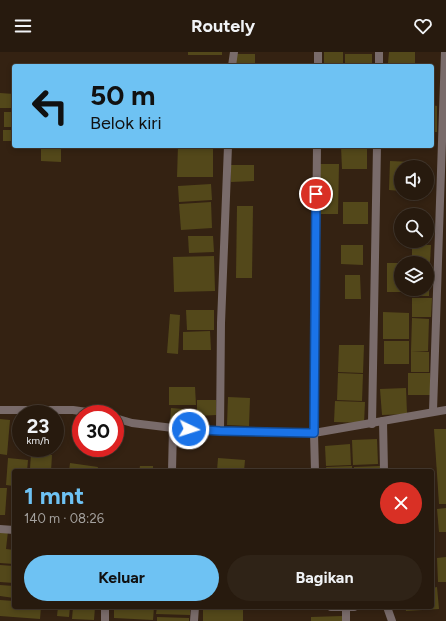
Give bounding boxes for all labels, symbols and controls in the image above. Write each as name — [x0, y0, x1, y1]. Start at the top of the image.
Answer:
icon: menu — [12, 15, 34, 37]
text: Routely — [191, 15, 255, 37]
icon: heart — [412, 15, 434, 37]
text: 50 m — [90, 78, 156, 112]
icon: left — [24, 80, 76, 132]
text: Belok kiri — [90, 112, 162, 134]
map controls — [394, 160, 434, 296]
button: sound — [394, 160, 434, 200]
pin — [299, 177, 333, 211]
icon: arrive — [305, 183, 327, 205]
button: search — [394, 208, 434, 248]
button: layers — [394, 256, 434, 296]
speed limit sign: 30 — [72, 405, 124, 457]
position arrow — [168, 408, 210, 450]
text: 23 — [27, 414, 49, 438]
text: km/h — [27, 434, 49, 447]
text: 1 mnt — [24, 481, 84, 510]
button: close — [380, 482, 422, 524]
text: 140 m · 08:26 — [24, 511, 104, 526]
button: Keluar — [24, 555, 219, 601]
button: Bagikan — [227, 555, 422, 601]

